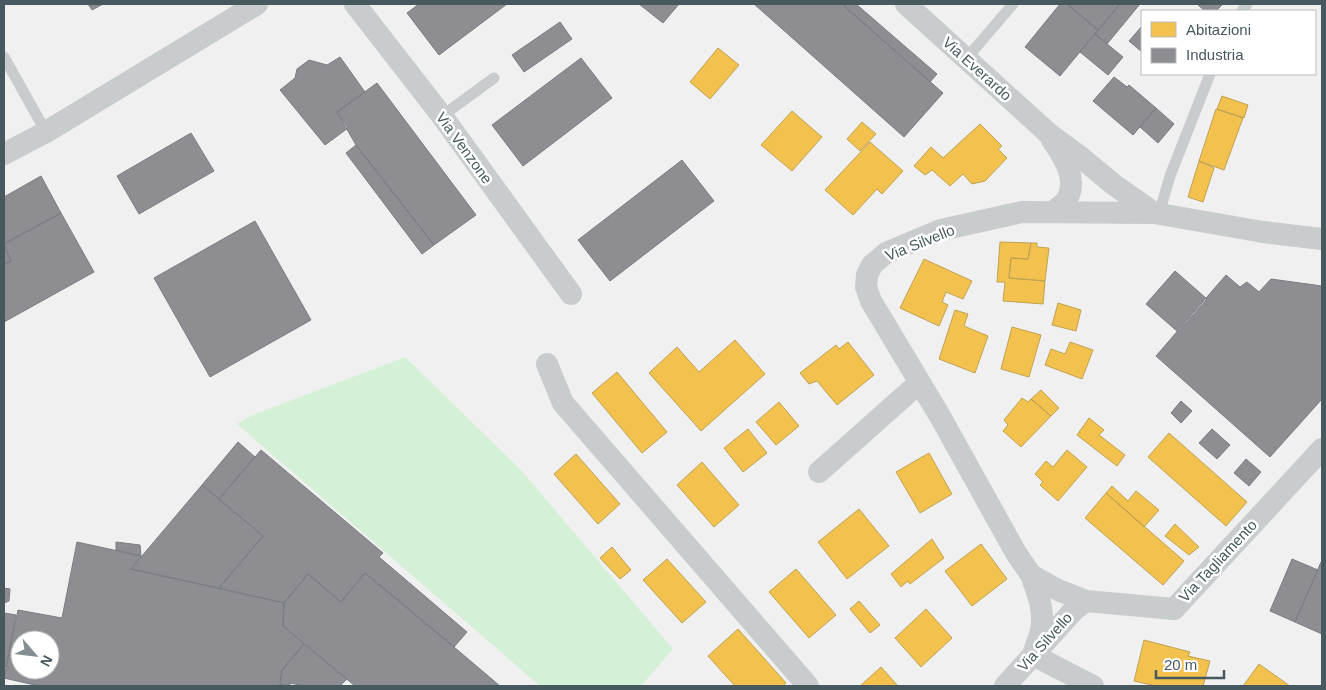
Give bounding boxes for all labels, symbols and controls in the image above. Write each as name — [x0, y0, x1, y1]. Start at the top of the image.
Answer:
legend — [1141, 10, 1316, 75]
text: Abitazioni — [1186, 21, 1251, 38]
street label: Via Everardo — [940, 33, 1015, 104]
text: Industria — [1186, 46, 1244, 63]
street label: Via Venzone — [433, 109, 496, 187]
street label: Via Silvello — [883, 221, 957, 264]
street label: Via Tagliamento — [1175, 516, 1260, 605]
street label: Via Silvello — [1014, 609, 1075, 675]
north arrow — [10, 630, 60, 680]
scale bar — [1156, 648, 1224, 680]
text: N — [37, 653, 56, 669]
text: 20 m — [1164, 656, 1197, 673]

